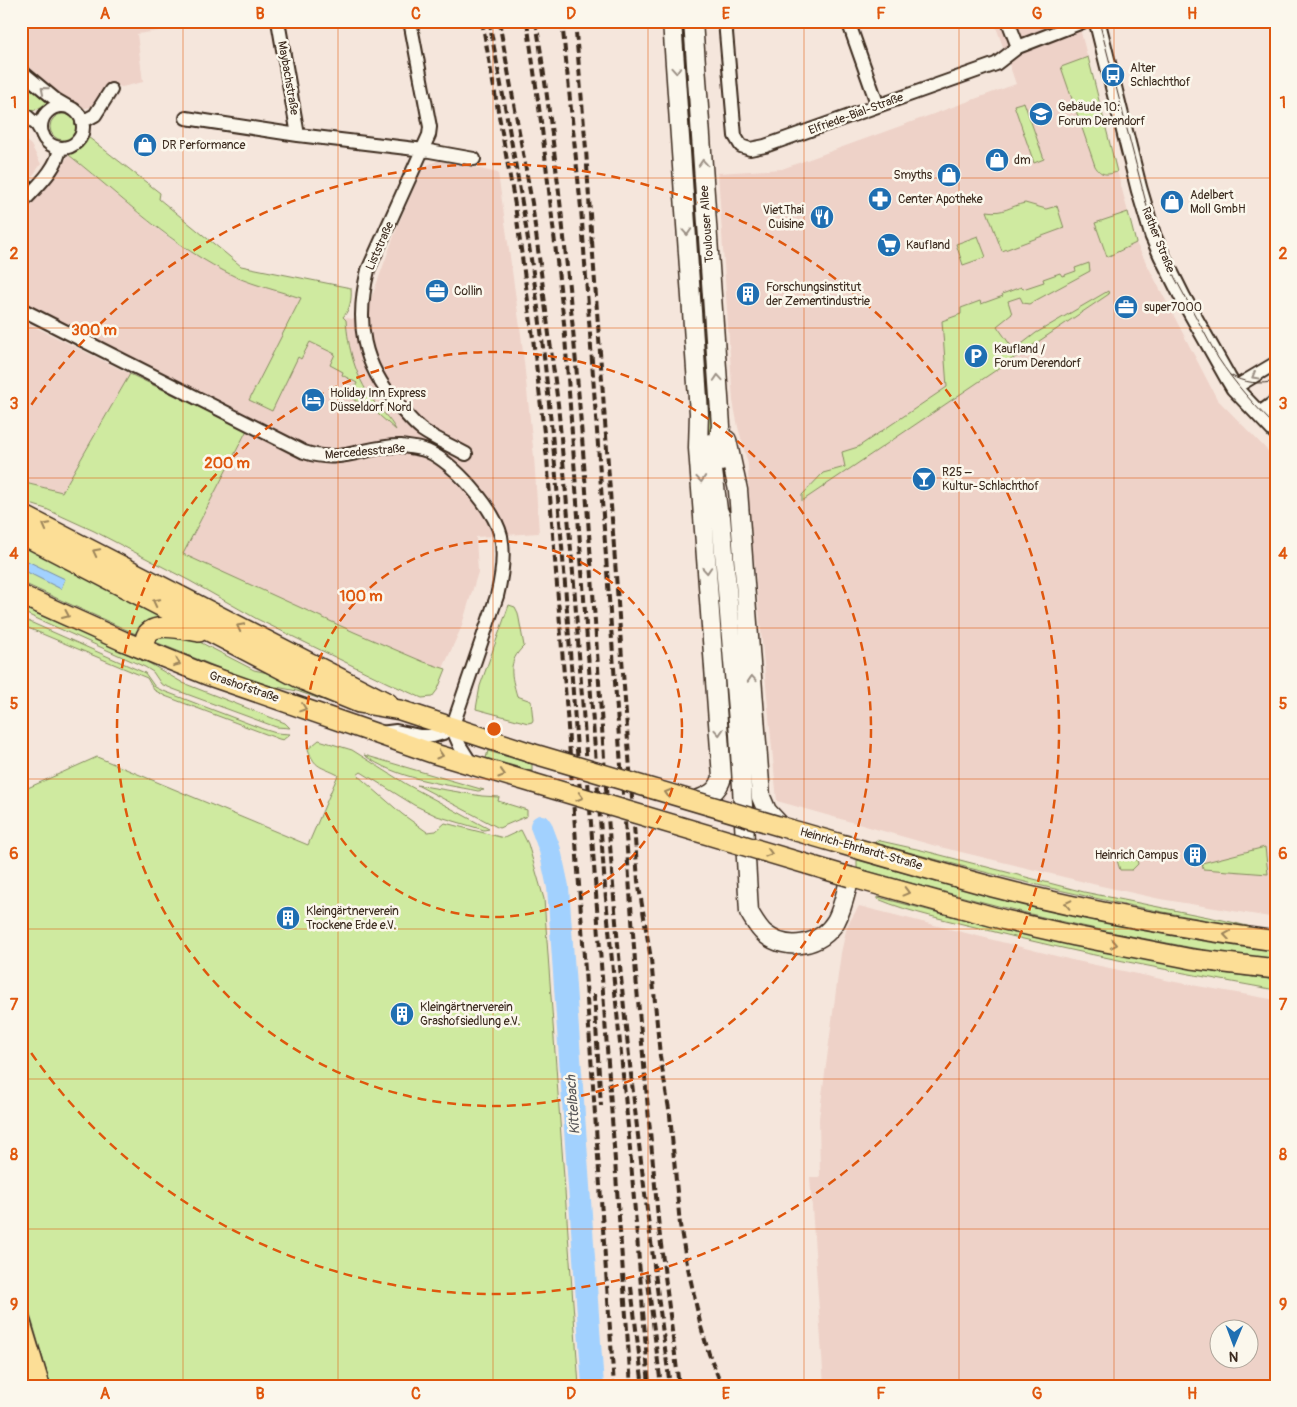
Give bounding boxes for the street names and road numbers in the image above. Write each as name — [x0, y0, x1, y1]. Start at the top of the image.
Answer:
street label: Maybachstraße — [274, 40, 302, 116]
street label: Elfriede-Bial-Straße — [806, 90, 906, 138]
street label: Toulouser Allee — [697, 185, 717, 263]
street label: Rather Straße — [1138, 205, 1178, 275]
street label: Liststraße — [363, 219, 397, 273]
street label: Mercedesstraße — [324, 441, 406, 463]
street label: Grashofstraße — [207, 668, 281, 706]
street label: Heinrich-Ehrhardt-Straße — [798, 824, 924, 874]

